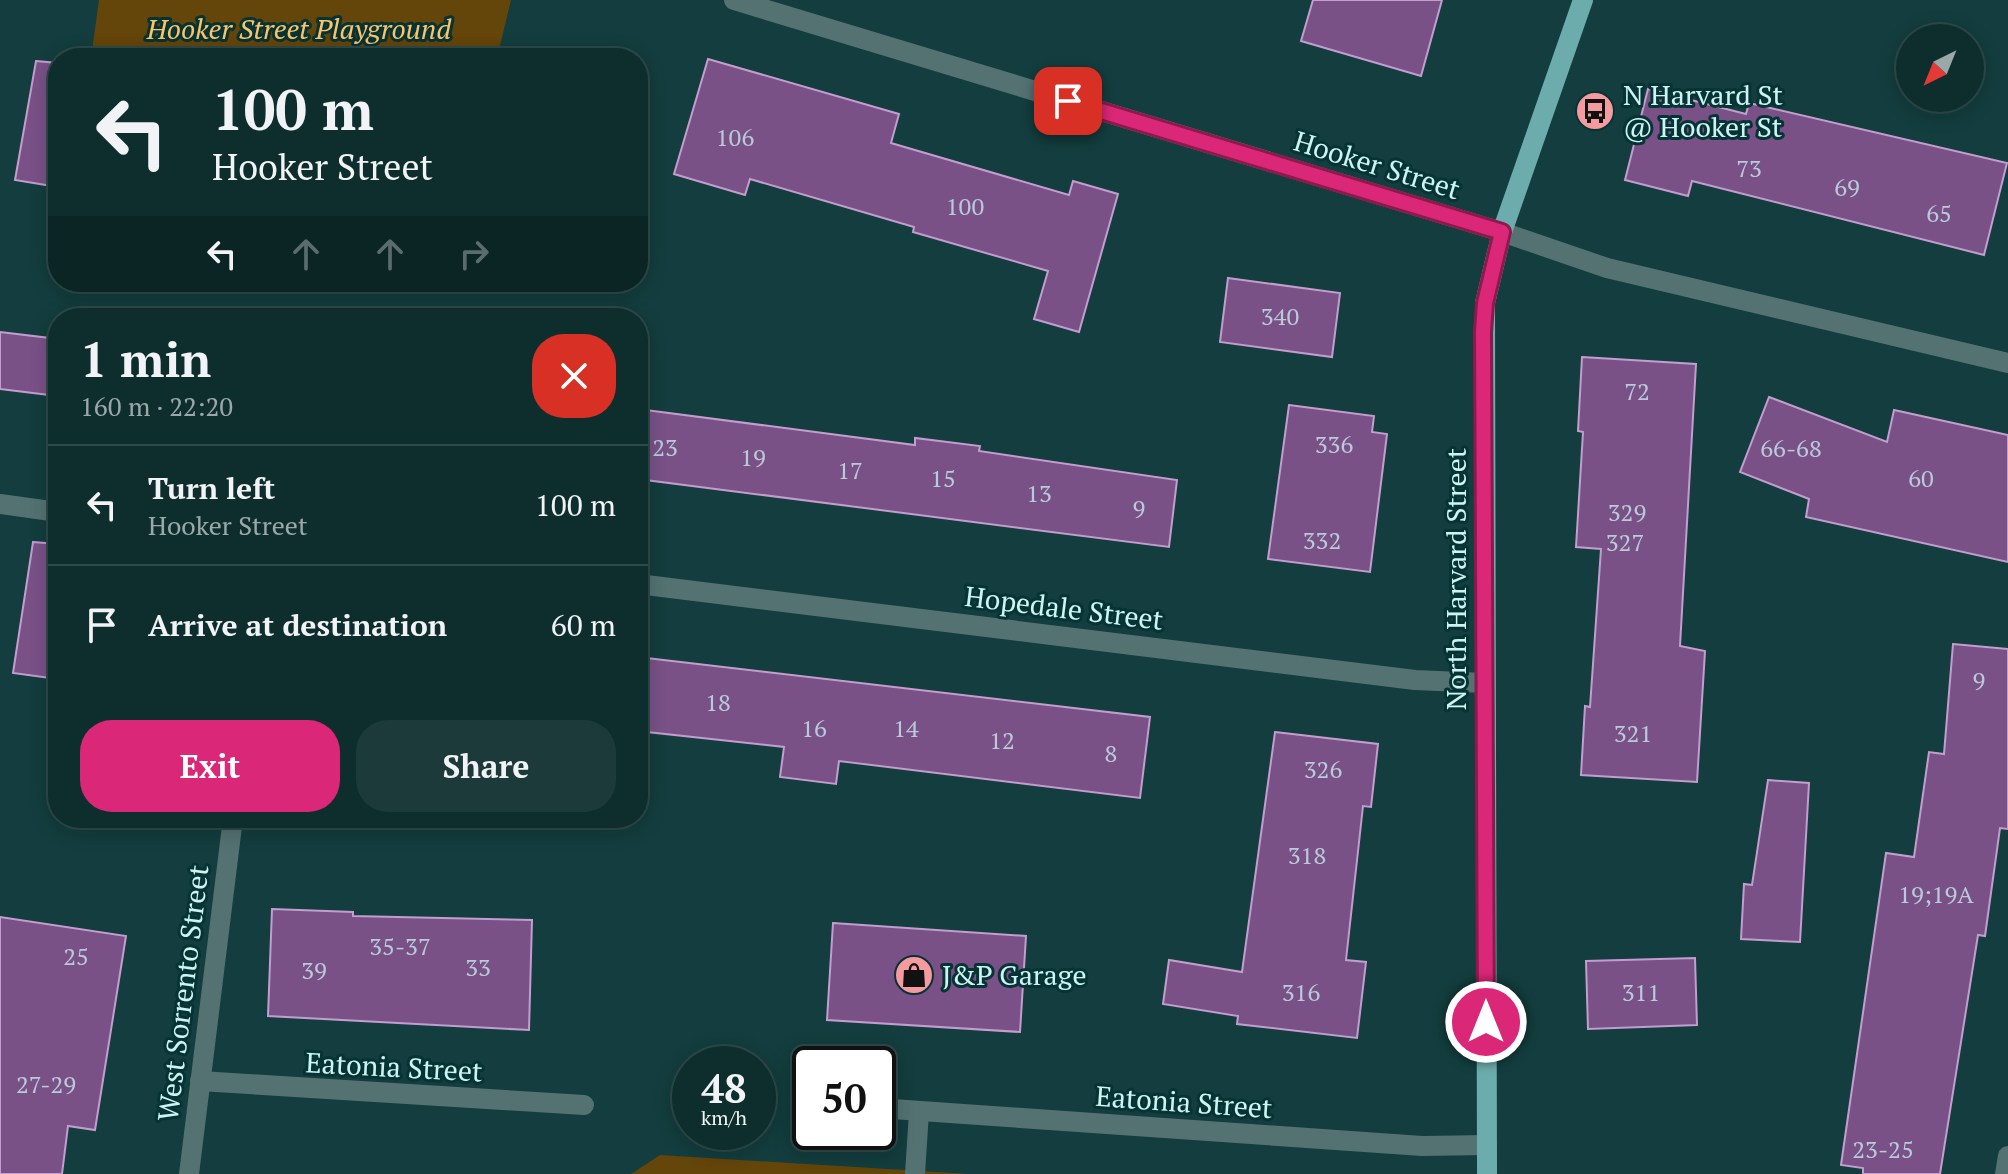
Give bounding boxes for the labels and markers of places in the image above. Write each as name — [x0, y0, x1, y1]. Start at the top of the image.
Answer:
pin — [1034, 67, 1102, 135]
place label: N Harvard St @ Hooker St — [1623, 76, 1783, 145]
bus stop icon: N Harvard St @ Hooker St — [1574, 90, 1616, 132]
shop icon: J&P Garage — [893, 954, 935, 996]
place label: J&P Garage — [942, 956, 1086, 993]

